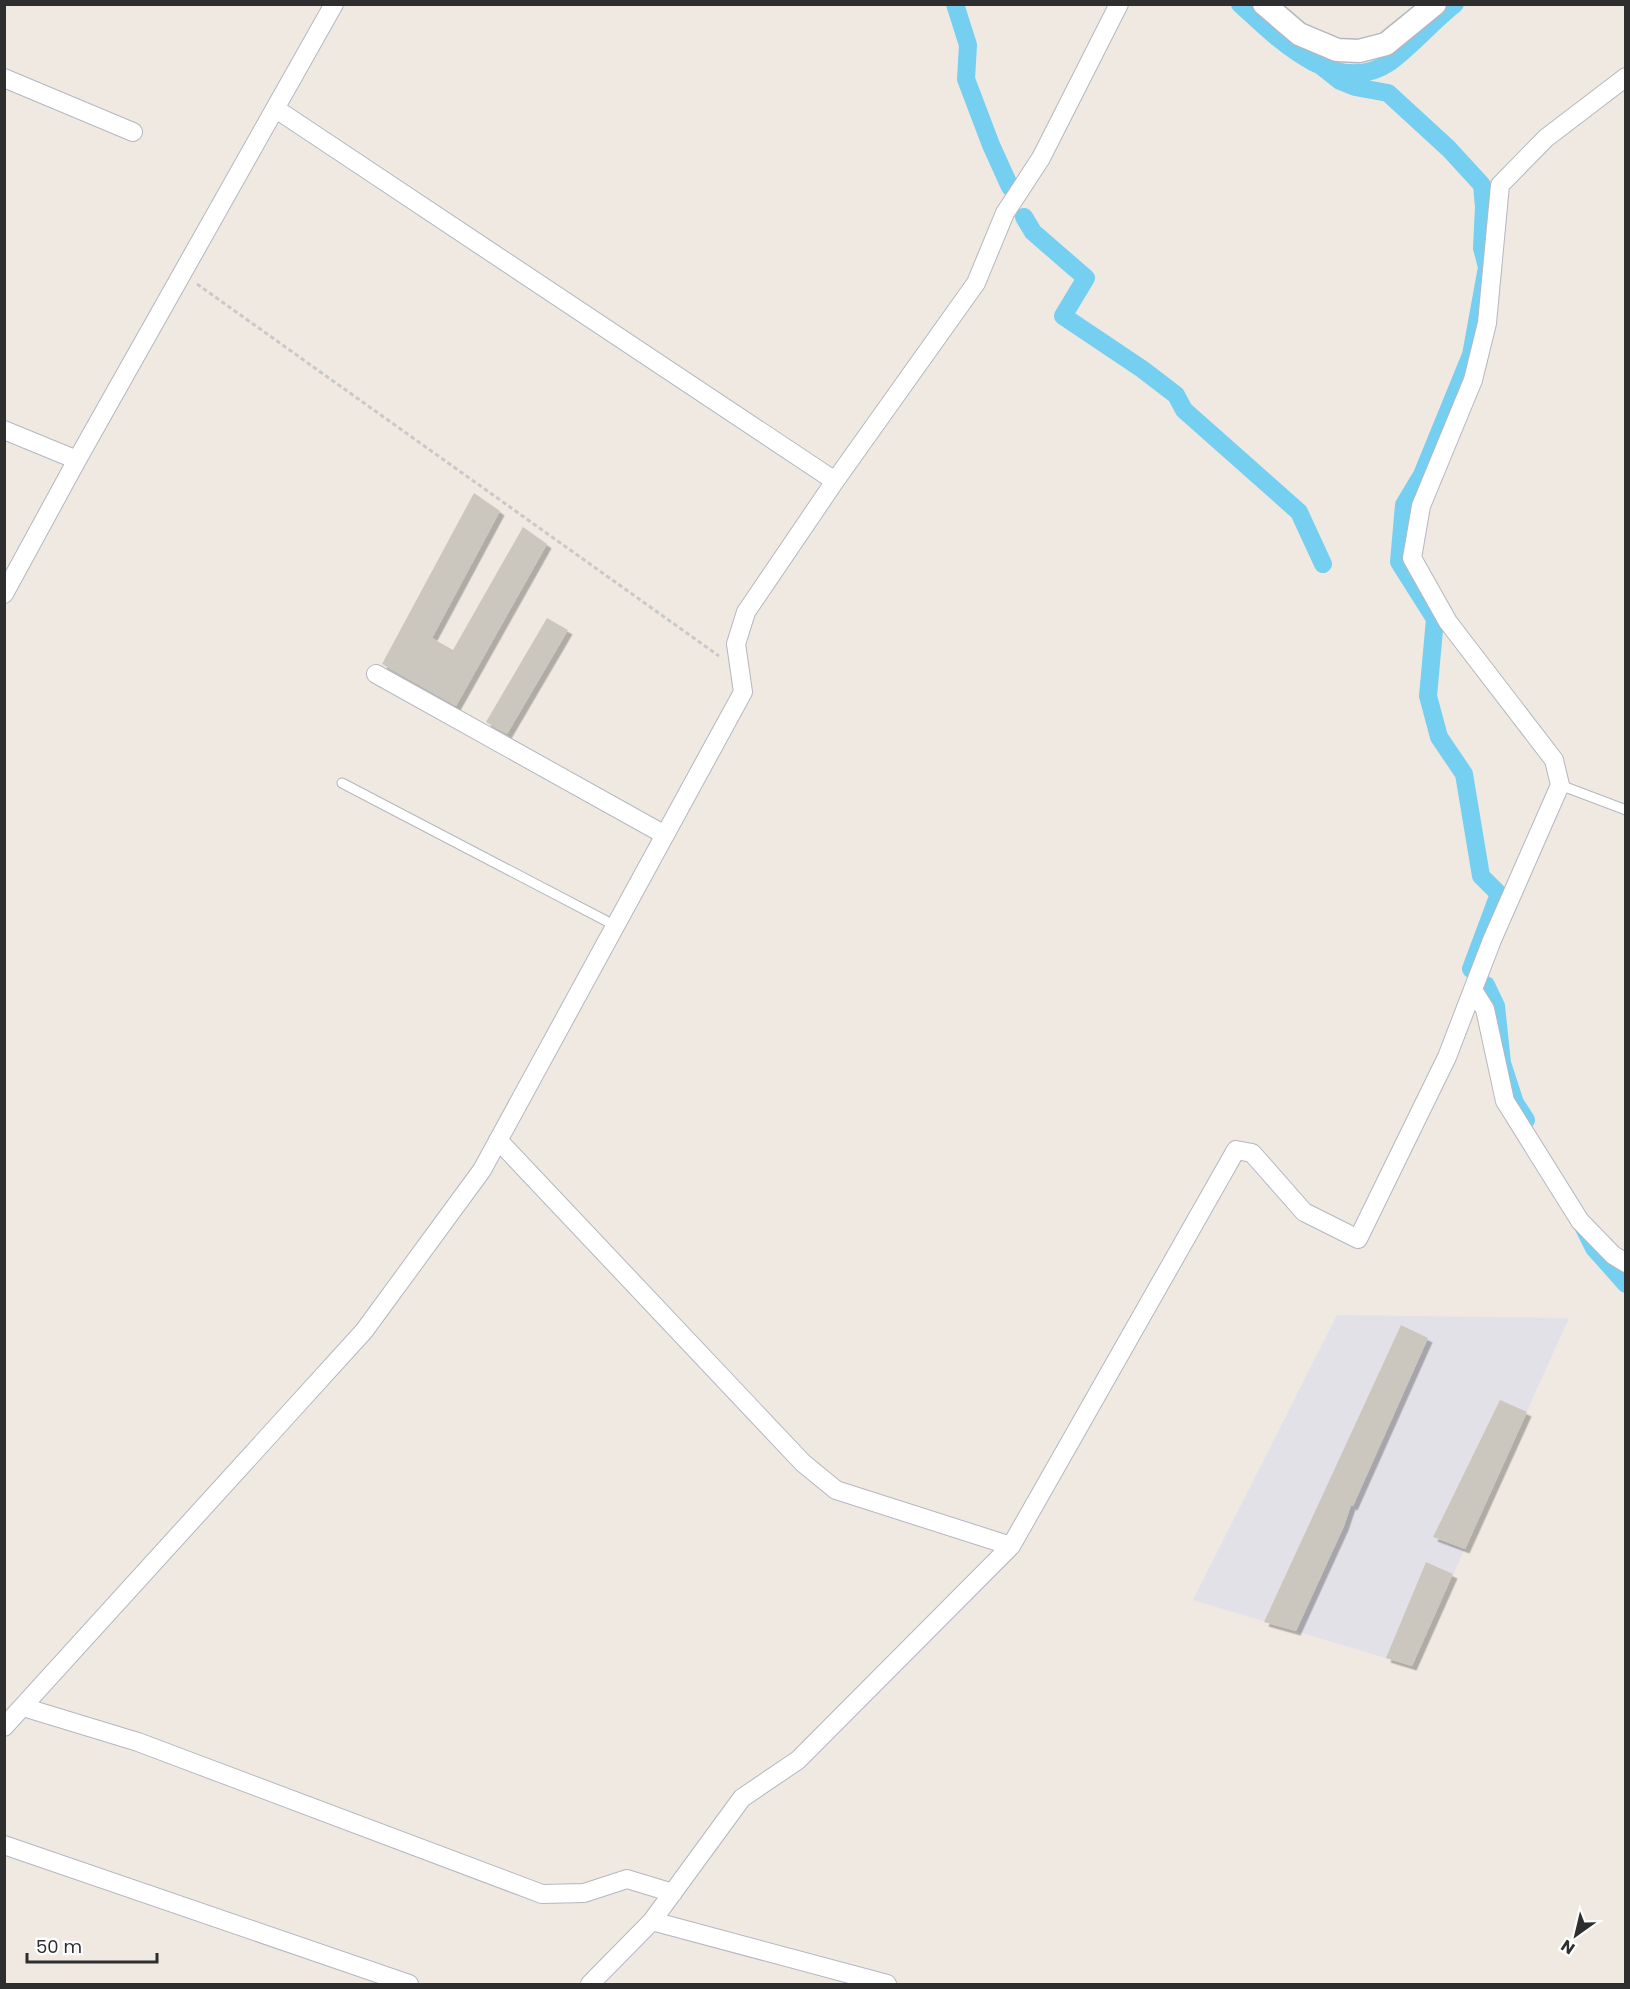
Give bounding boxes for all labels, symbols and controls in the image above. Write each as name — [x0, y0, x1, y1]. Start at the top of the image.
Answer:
north arrow — [1546, 1905, 1606, 1965]
scale bar — [27, 1926, 158, 1964]
text: 50 m — [36, 1934, 82, 1959]
text: N — [1556, 1934, 1579, 1960]

